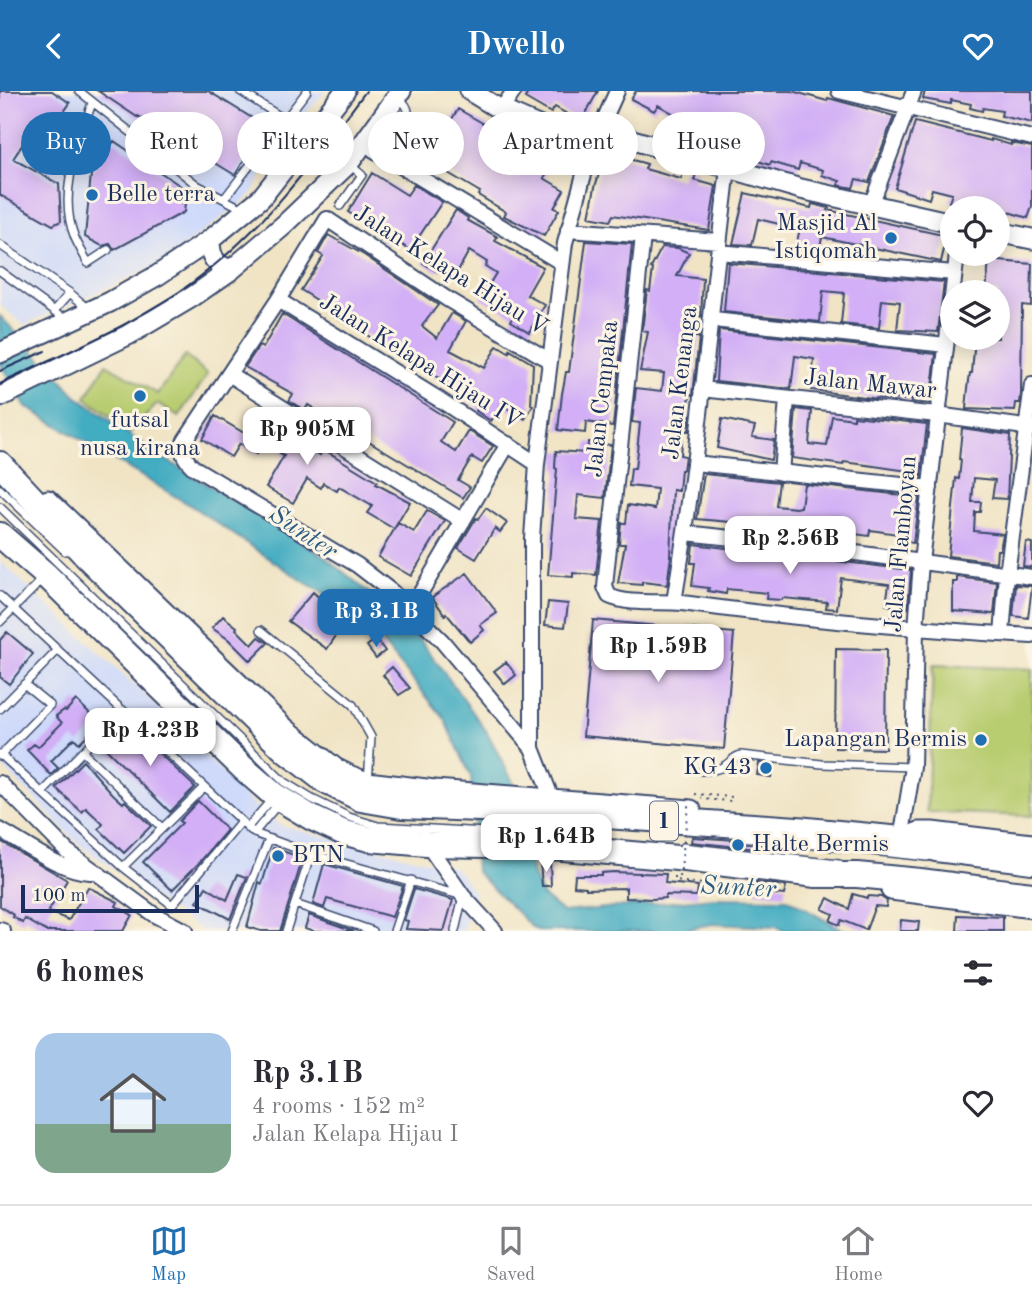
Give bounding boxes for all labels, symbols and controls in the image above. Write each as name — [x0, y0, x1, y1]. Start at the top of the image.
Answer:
icon: back — [35, 27, 73, 65]
icon: heart — [959, 27, 997, 65]
text: Dwello — [466, 30, 566, 62]
chip: Buy — [21, 112, 111, 175]
chip: Rent — [125, 112, 223, 175]
chip: Filters — [237, 112, 354, 175]
chip: New — [368, 112, 464, 175]
chip: Apartment — [478, 112, 638, 175]
chip: House — [652, 112, 765, 175]
place label: Belle terra — [106, 183, 215, 207]
marker: Belle terra — [84, 187, 100, 203]
map controls — [940, 196, 1010, 350]
button: locate — [940, 196, 1010, 266]
street label: Jalan Kelapa Hijau V — [349, 201, 551, 341]
place label: Masjid Al Istiqomah — [774, 212, 877, 264]
marker: Masjid Al Istiqomah — [883, 230, 899, 246]
button: layers — [940, 280, 1010, 350]
street label: Jalan Kelapa Hijau IV — [314, 290, 526, 434]
street label: Jalan Kenanga — [660, 305, 702, 461]
street label: Jalan Cempaka — [583, 319, 623, 479]
street label: Jalan Mawar — [802, 366, 938, 404]
marker: futsal nusa kirana — [132, 388, 148, 404]
pin: Rp 905M — [242, 407, 372, 467]
place label: futsal nusa kirana — [80, 409, 200, 461]
text: Rp 905M — [259, 418, 355, 441]
street label: Jalan Flamboyan — [882, 455, 922, 633]
water label: Sunter — [264, 501, 342, 565]
pin: Rp 2.56B — [718, 517, 862, 576]
text: Rp 2.56B — [741, 527, 839, 550]
pin: Rp 3.1B — [311, 589, 441, 649]
text: Rp 3.1B — [333, 600, 419, 623]
pin: Rp 1.59B — [586, 625, 730, 684]
text: Rp 1.59B — [609, 635, 707, 658]
pin: Rp 4.23B — [78, 709, 222, 768]
text: Rp 4.23B — [101, 719, 199, 742]
place label: Lapangan Bermis — [784, 728, 967, 752]
marker: Lapangan Bermis — [973, 732, 989, 748]
place label: KG 43 — [683, 756, 752, 780]
marker: KG 43 — [758, 760, 774, 776]
road number: 1 — [650, 801, 678, 841]
pin: Rp 1.64B — [474, 815, 618, 874]
text: Rp 1.64B — [497, 825, 595, 848]
place label: Halte Bermis — [752, 833, 889, 857]
marker: Halte Bermis — [730, 837, 746, 853]
place label: BTN — [292, 844, 344, 868]
marker: BTN — [270, 848, 286, 864]
water label: Sunter — [699, 873, 777, 903]
scale bar — [21, 882, 200, 914]
text: 100 m — [32, 887, 85, 906]
icon: filters — [959, 954, 997, 992]
text: 6 homes — [35, 958, 144, 988]
text: Rp 3.1B — [252, 1059, 363, 1089]
icon: home — [91, 1061, 175, 1145]
icon: heart — [959, 1084, 997, 1122]
text: 4 rooms · 152 m² — [252, 1095, 425, 1118]
text: Jalan Kelapa Hijau I — [252, 1123, 458, 1146]
tab: Map — [150, 1222, 188, 1287]
tab: Saved — [487, 1222, 535, 1287]
tab: Home — [834, 1222, 882, 1287]

